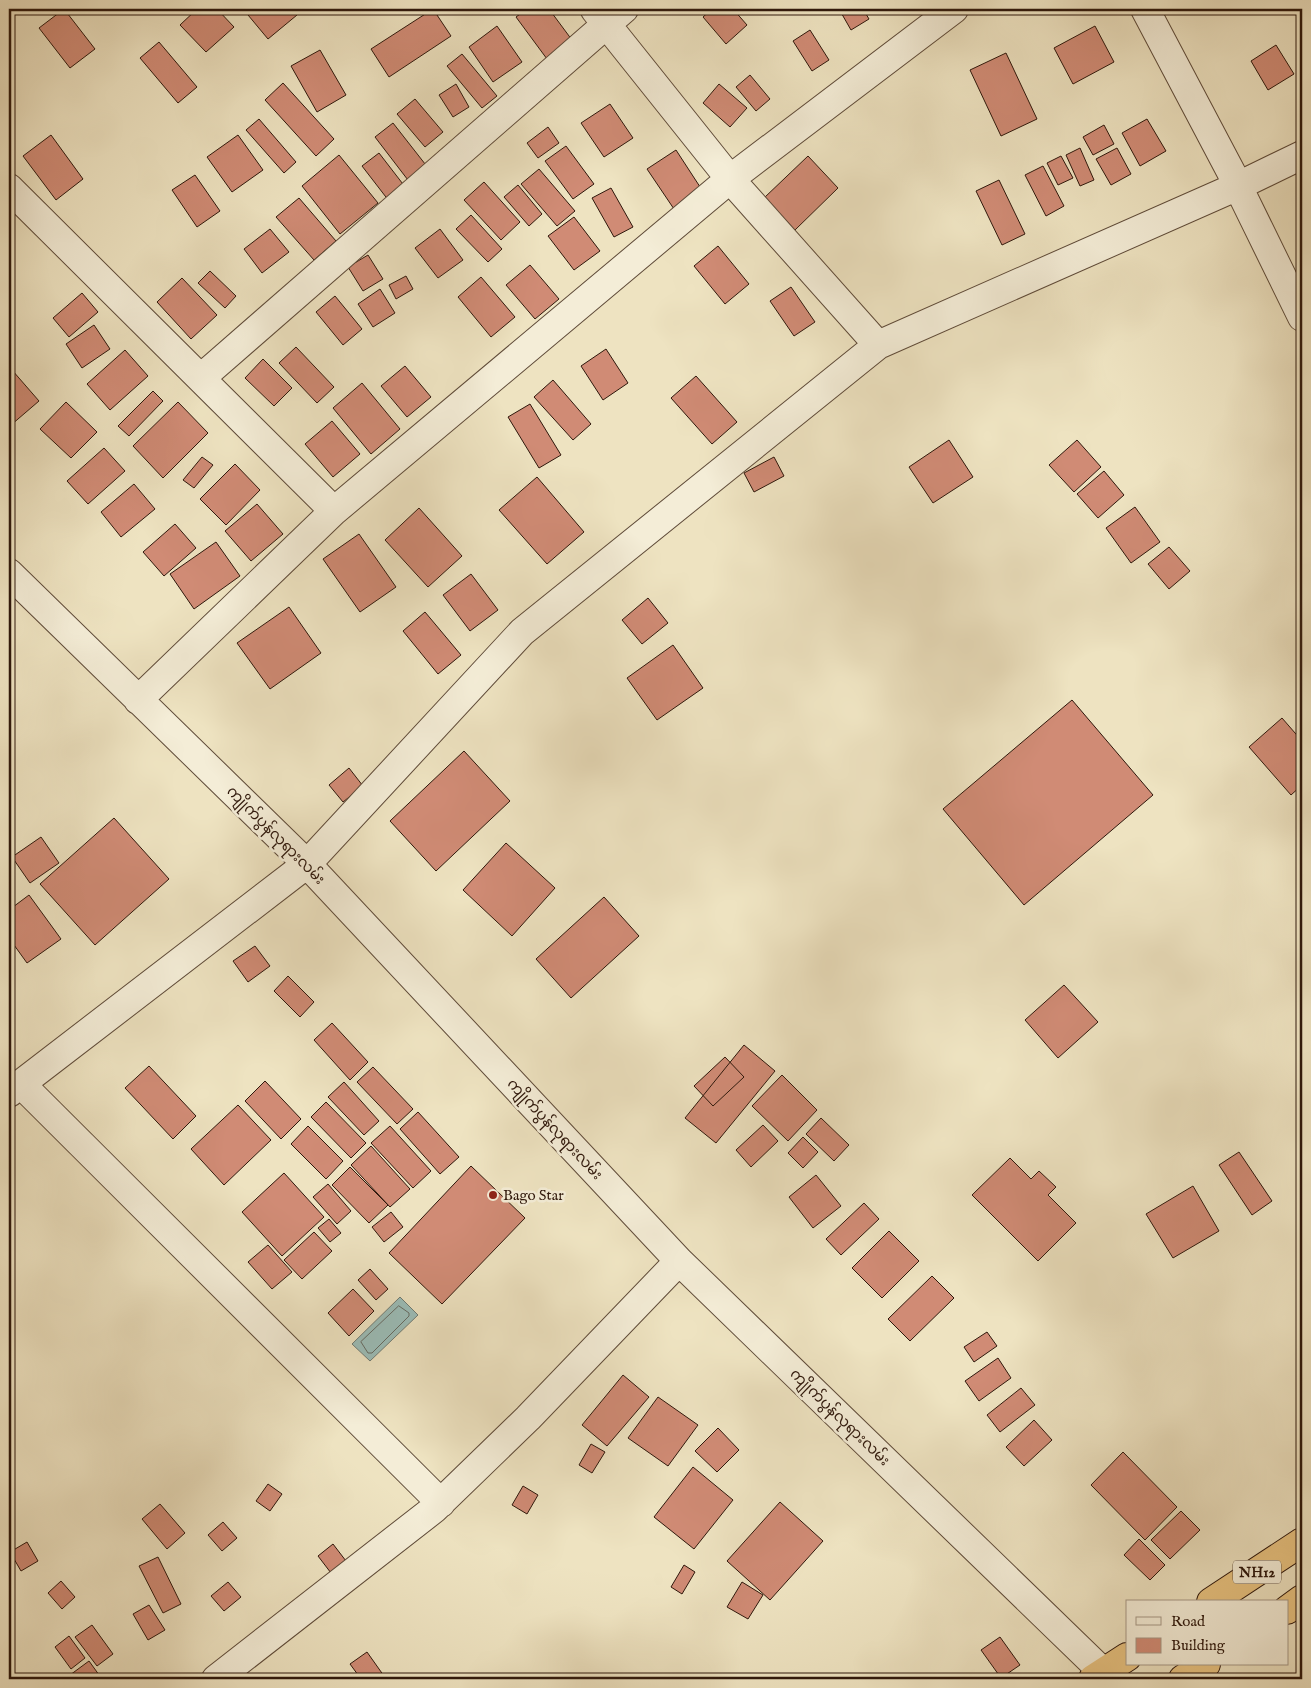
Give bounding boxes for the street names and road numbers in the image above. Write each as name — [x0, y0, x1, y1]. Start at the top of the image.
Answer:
street label: ကျိုက်ပွန်လုရားလမ်း — [221, 781, 330, 890]
street label: ကျိုက်ပွန်လုရားလမ်း — [501, 1074, 607, 1185]
street label: ကျိုက်ပွန်လုရားလမ်း — [784, 1364, 894, 1471]
road number: NH12 — [1233, 1560, 1281, 1584]

